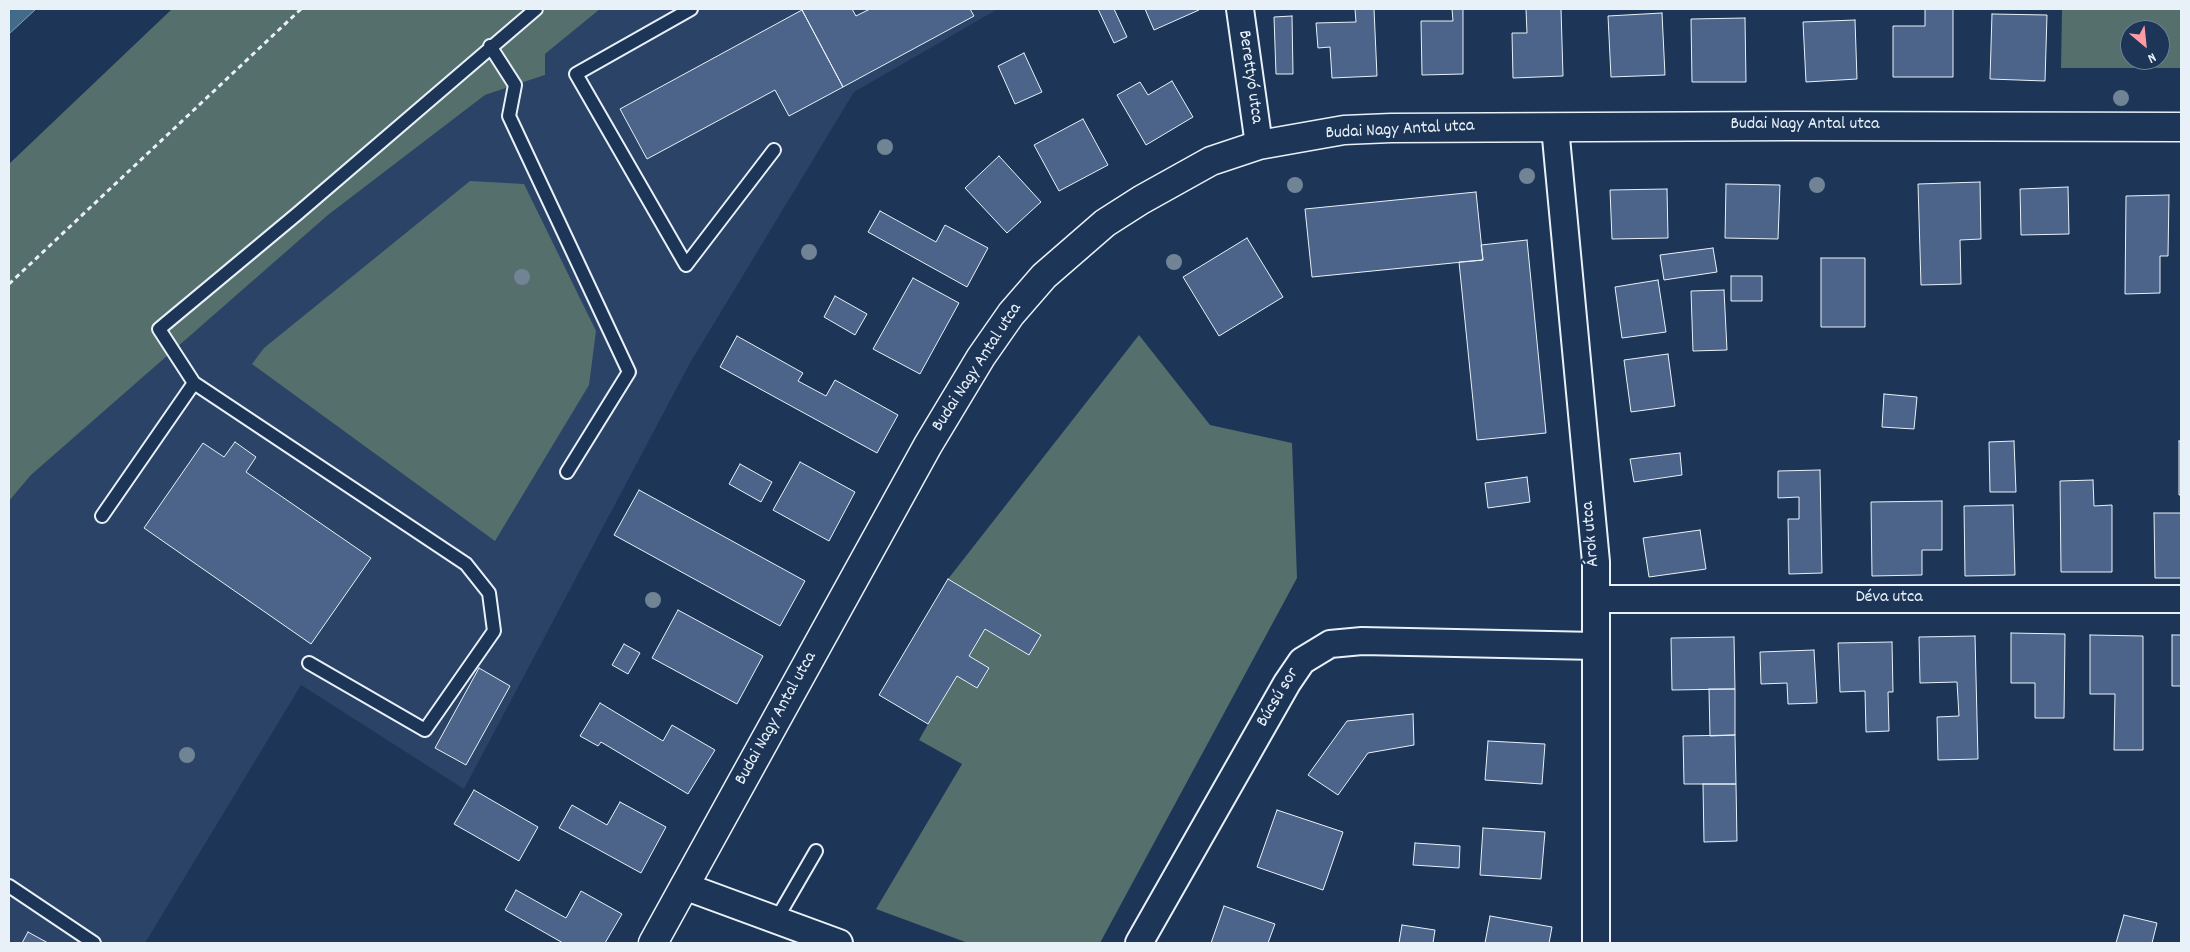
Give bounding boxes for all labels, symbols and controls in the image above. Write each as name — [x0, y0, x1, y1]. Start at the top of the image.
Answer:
north arrow — [2120, 20, 2170, 70]
street label: Berettyó utca — [1232, 29, 1266, 125]
text: N — [2144, 47, 2159, 68]
street label: Budai Nagy Antal utca — [1731, 115, 1879, 137]
street label: Budai Nagy Antal utca — [1325, 116, 1475, 146]
street label: Budai Nagy Antal utca — [928, 300, 1028, 436]
street label: Árok utca — [1578, 500, 1606, 568]
street label: Déva utca — [1855, 588, 1923, 610]
street label: Budai Nagy Antal utca — [731, 649, 823, 789]
street label: Búcsú sor — [1253, 664, 1305, 732]

